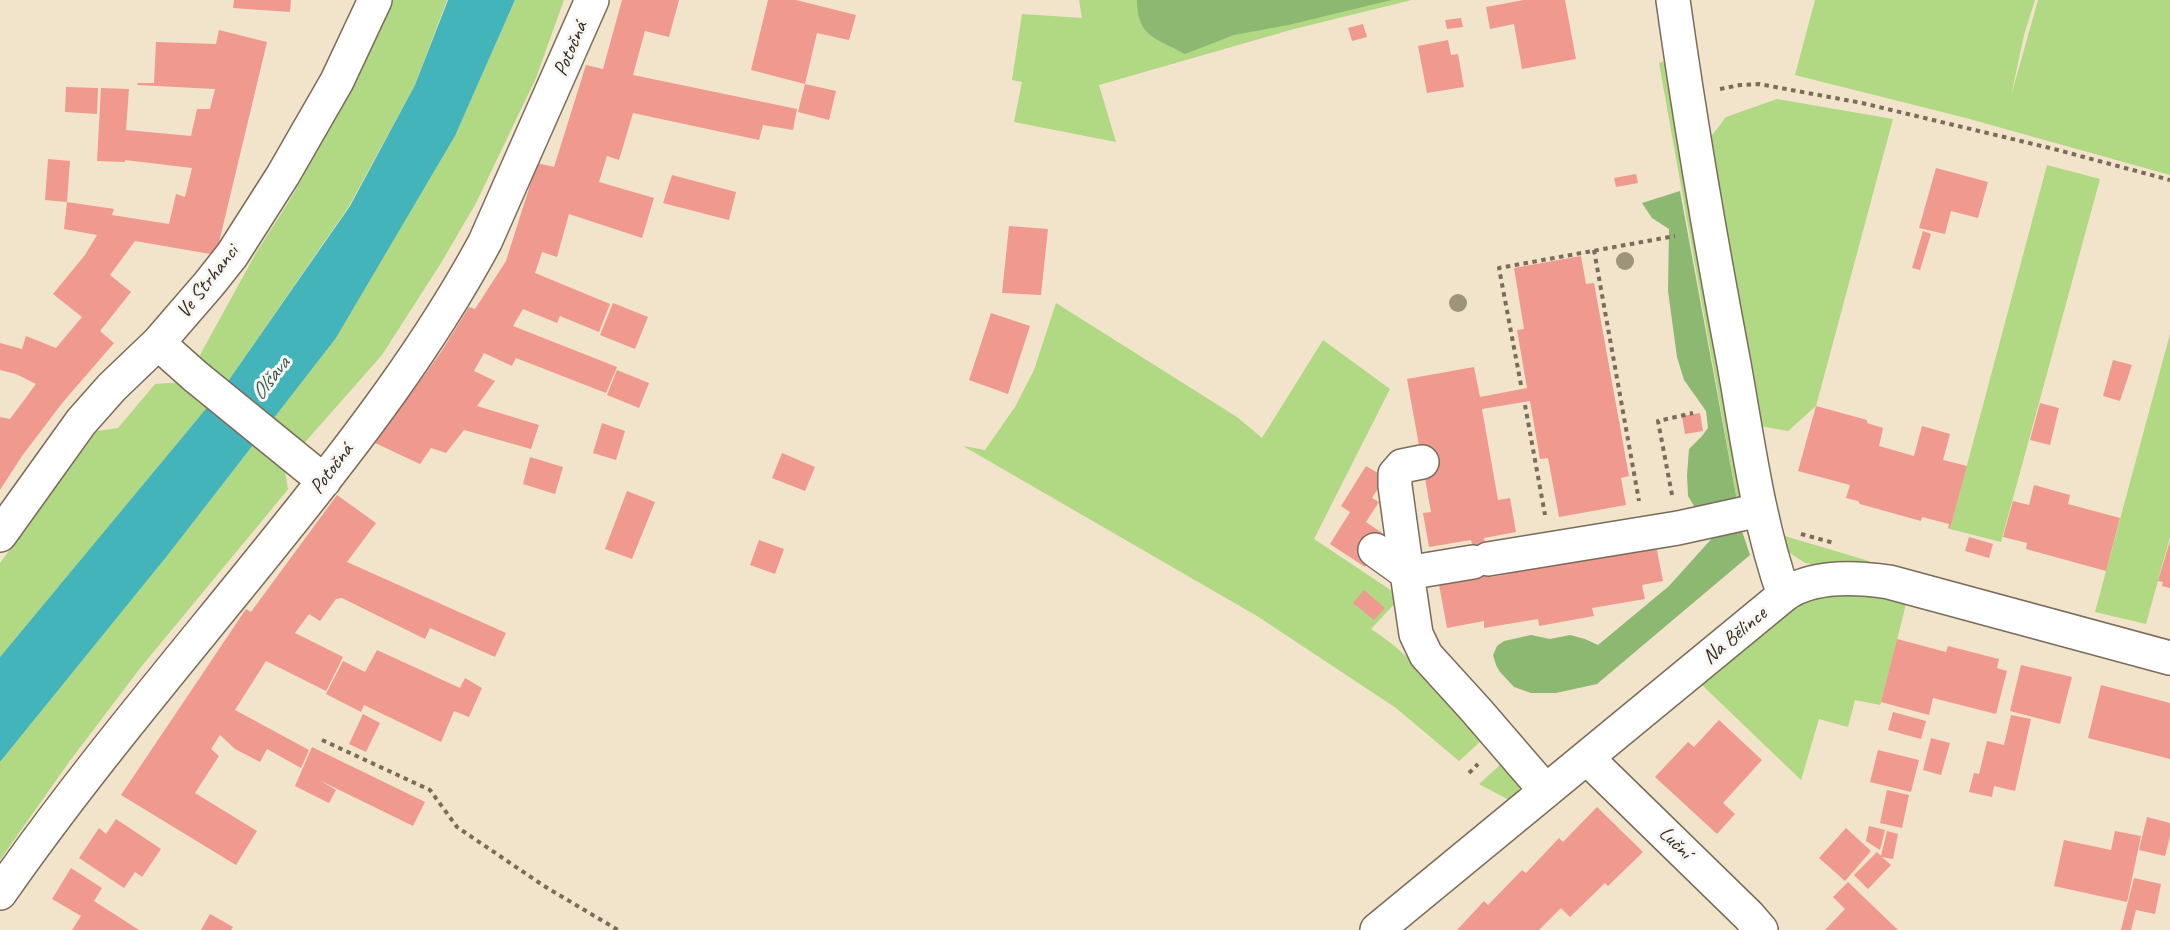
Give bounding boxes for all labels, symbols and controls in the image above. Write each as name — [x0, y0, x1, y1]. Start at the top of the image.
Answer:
street label: Potočná — [548, 18, 594, 80]
street label: Ve Strhanci — [172, 240, 244, 324]
water label: Olšava — [246, 352, 296, 406]
street label: Potočná — [305, 439, 359, 499]
street label: Na Bělince — [1698, 602, 1772, 670]
street label: Luční — [1653, 821, 1697, 865]

